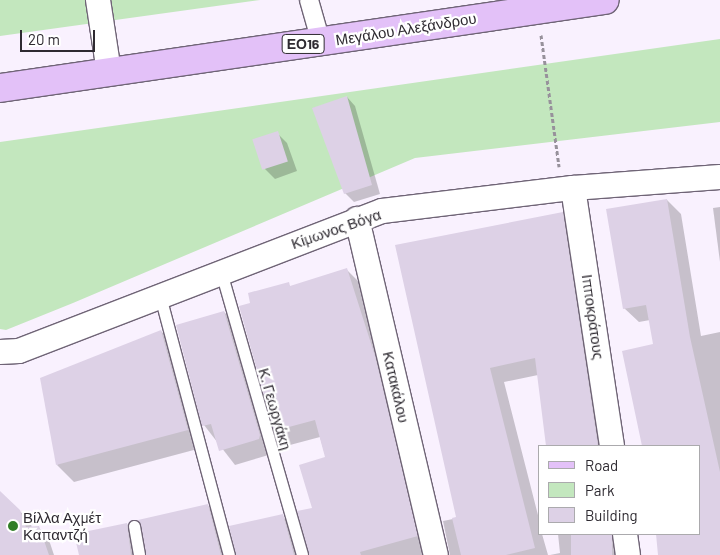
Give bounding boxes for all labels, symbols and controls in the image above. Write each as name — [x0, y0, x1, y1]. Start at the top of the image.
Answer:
street label: Μεγάλου Αλεξάνδρου — [334, 9, 478, 49]
scale bar — [22, 20, 98, 52]
text: 20 m — [28, 30, 60, 48]
road number: ΕΟ16 — [280, 33, 326, 56]
street label: Κίμωνος Βόγα — [289, 205, 383, 253]
street label: Ιπποκράτους — [578, 273, 608, 361]
street label: Κατακάλου — [379, 350, 413, 424]
street label: Κ. Γεωργάκη — [255, 366, 295, 452]
legend — [538, 445, 700, 535]
text: Road — [585, 456, 618, 474]
text: Park — [585, 481, 614, 499]
text: Building — [585, 506, 638, 524]
place label: Βίλλα Αχμέτ Καπαντζή — [23, 508, 101, 543]
marker: Βίλλα Αχμέτ Καπαντζή — [7, 520, 19, 532]

